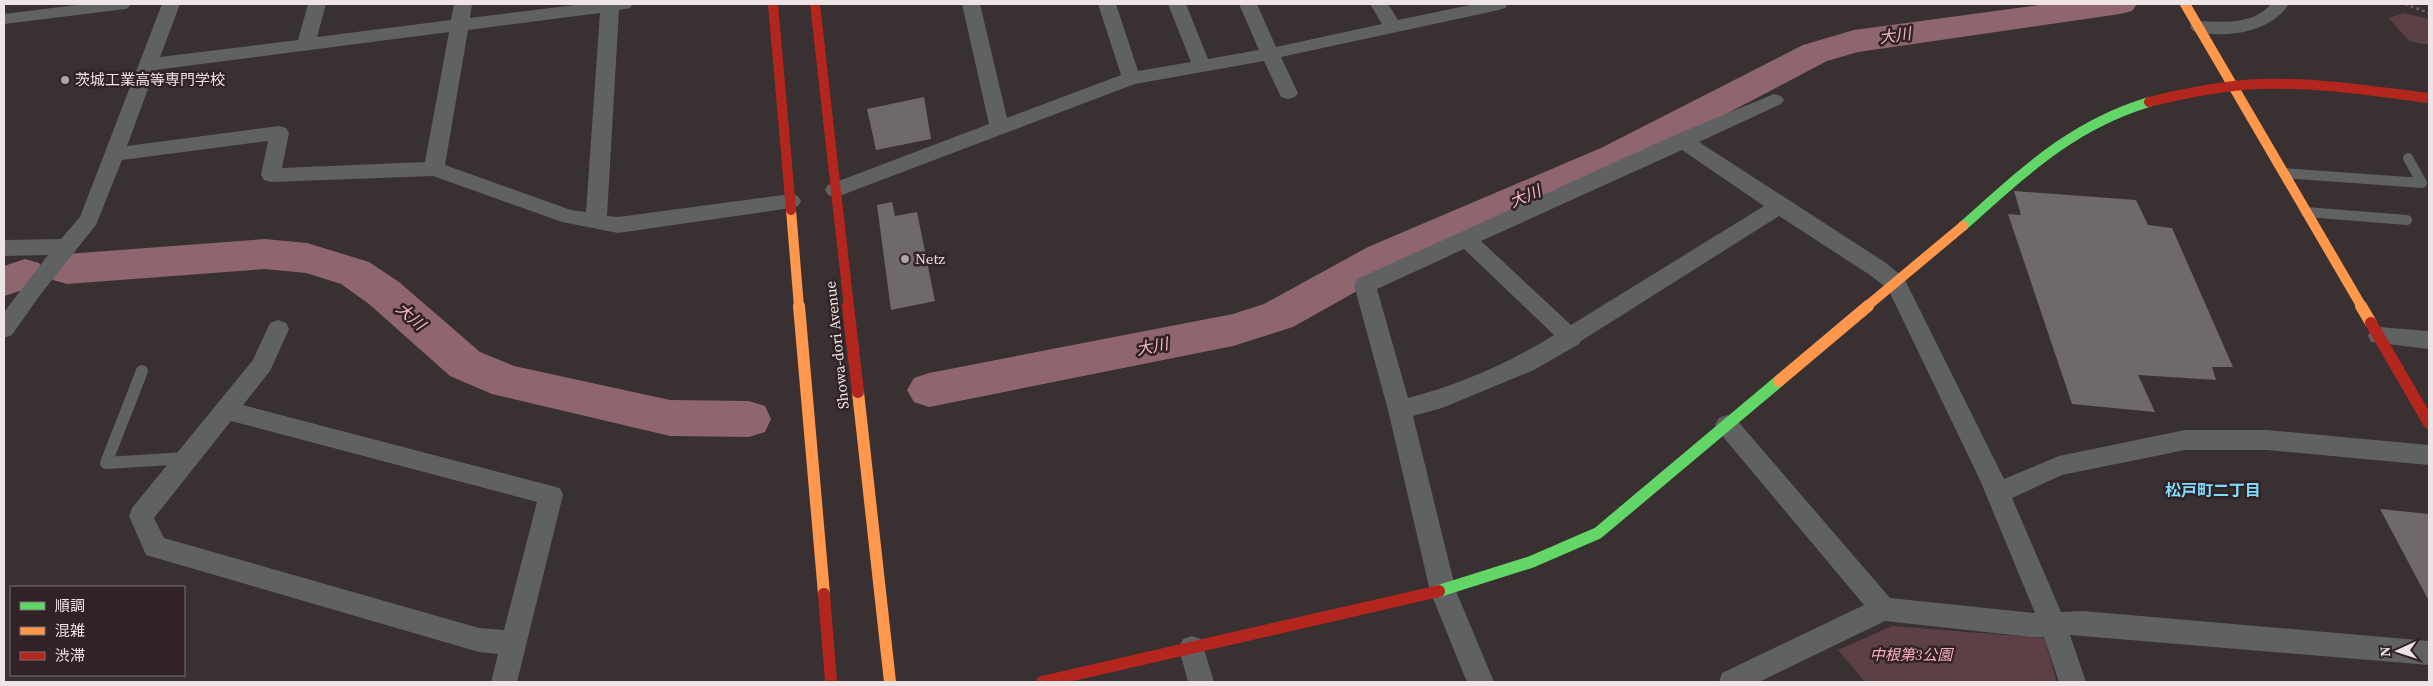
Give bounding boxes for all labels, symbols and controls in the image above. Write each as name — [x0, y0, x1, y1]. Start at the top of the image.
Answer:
water label: 大川 — [1878, 22, 1914, 48]
place label: 茨城工業高等専門学校 — [75, 69, 225, 90]
marker: 茨城工業高等専門学校 — [59, 74, 71, 86]
water label: 大川 — [1506, 179, 1546, 212]
place label: Netz — [915, 248, 945, 269]
marker: Netz — [899, 253, 911, 265]
street label: Showa-dori Avenue — [819, 280, 854, 410]
water label: 大川 — [392, 297, 432, 336]
water label: 大川 — [1134, 332, 1172, 360]
district label: 松戸町二丁目 — [2165, 479, 2261, 501]
legend — [10, 586, 185, 676]
text: 順調 — [55, 595, 85, 616]
text: 混雑 — [55, 620, 85, 641]
north arrow — [2373, 626, 2423, 676]
park label: 中根第3公園 — [1870, 644, 1954, 665]
text: 渋滞 — [55, 645, 85, 666]
text: N — [2375, 646, 2395, 657]

